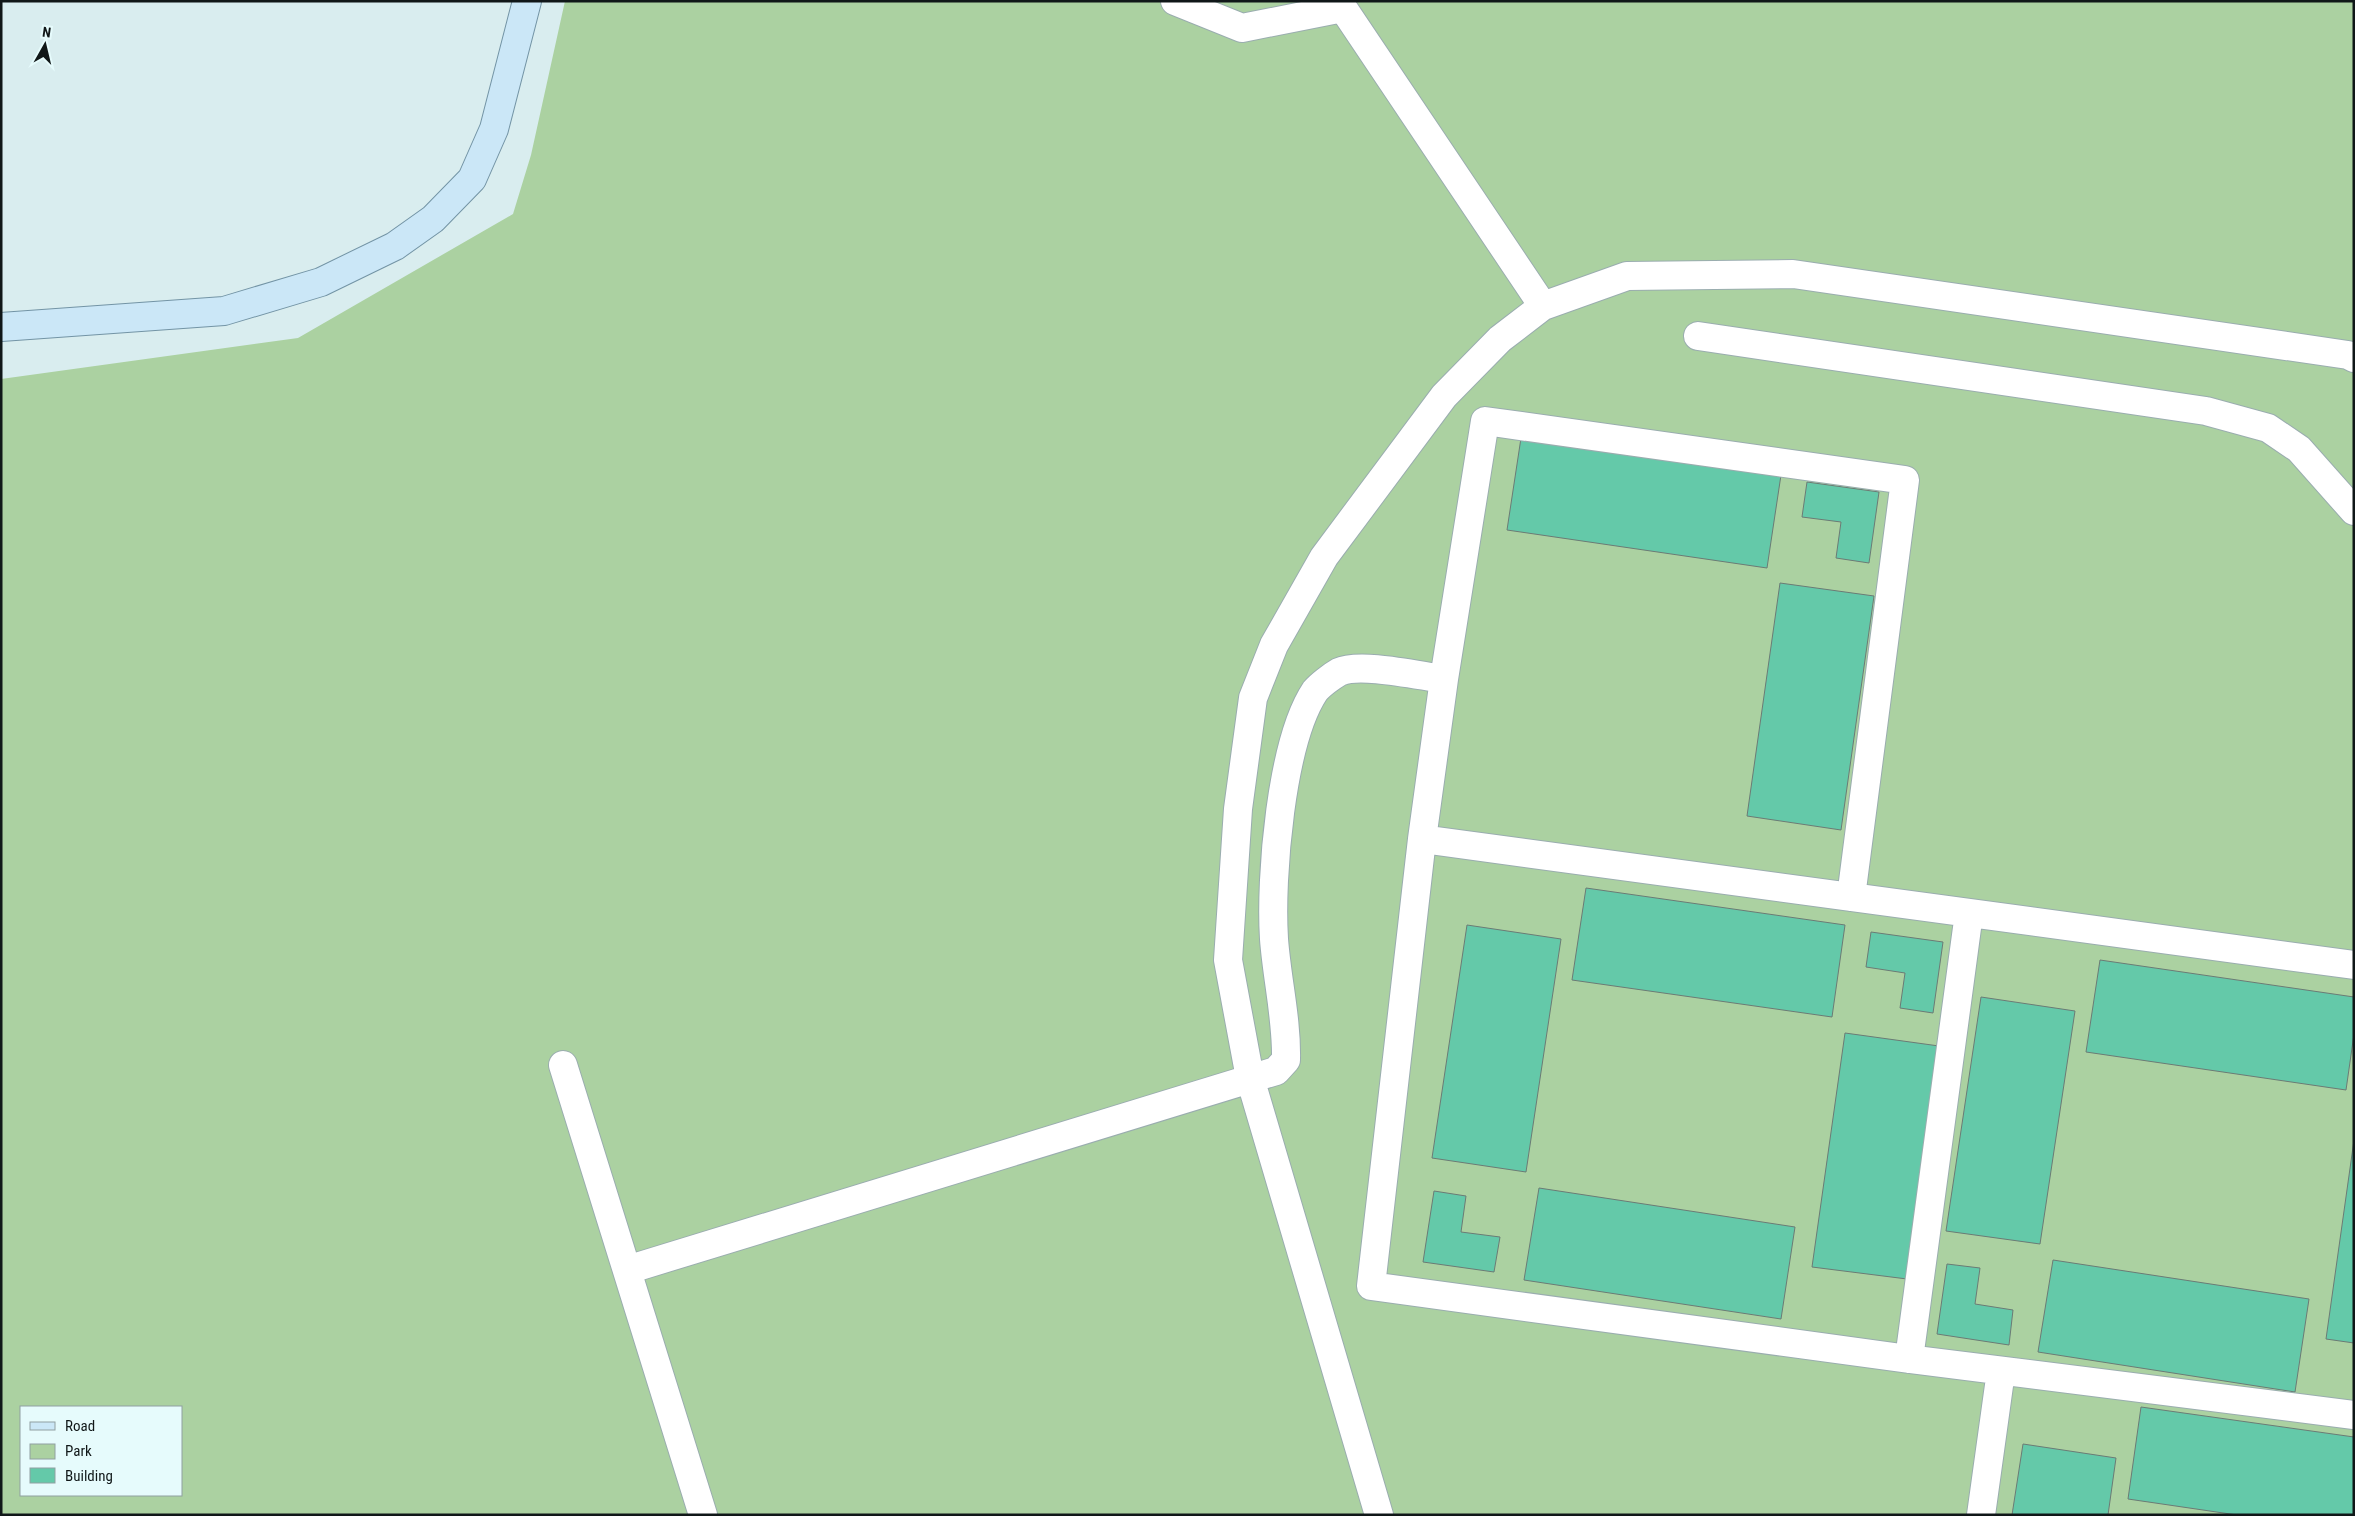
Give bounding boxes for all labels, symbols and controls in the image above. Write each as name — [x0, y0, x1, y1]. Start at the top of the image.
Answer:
north arrow — [20, 20, 70, 70]
text: N — [41, 24, 52, 41]
legend — [20, 1406, 182, 1496]
text: Road — [65, 1417, 95, 1435]
text: Park — [65, 1442, 92, 1460]
text: Building — [65, 1467, 113, 1485]

